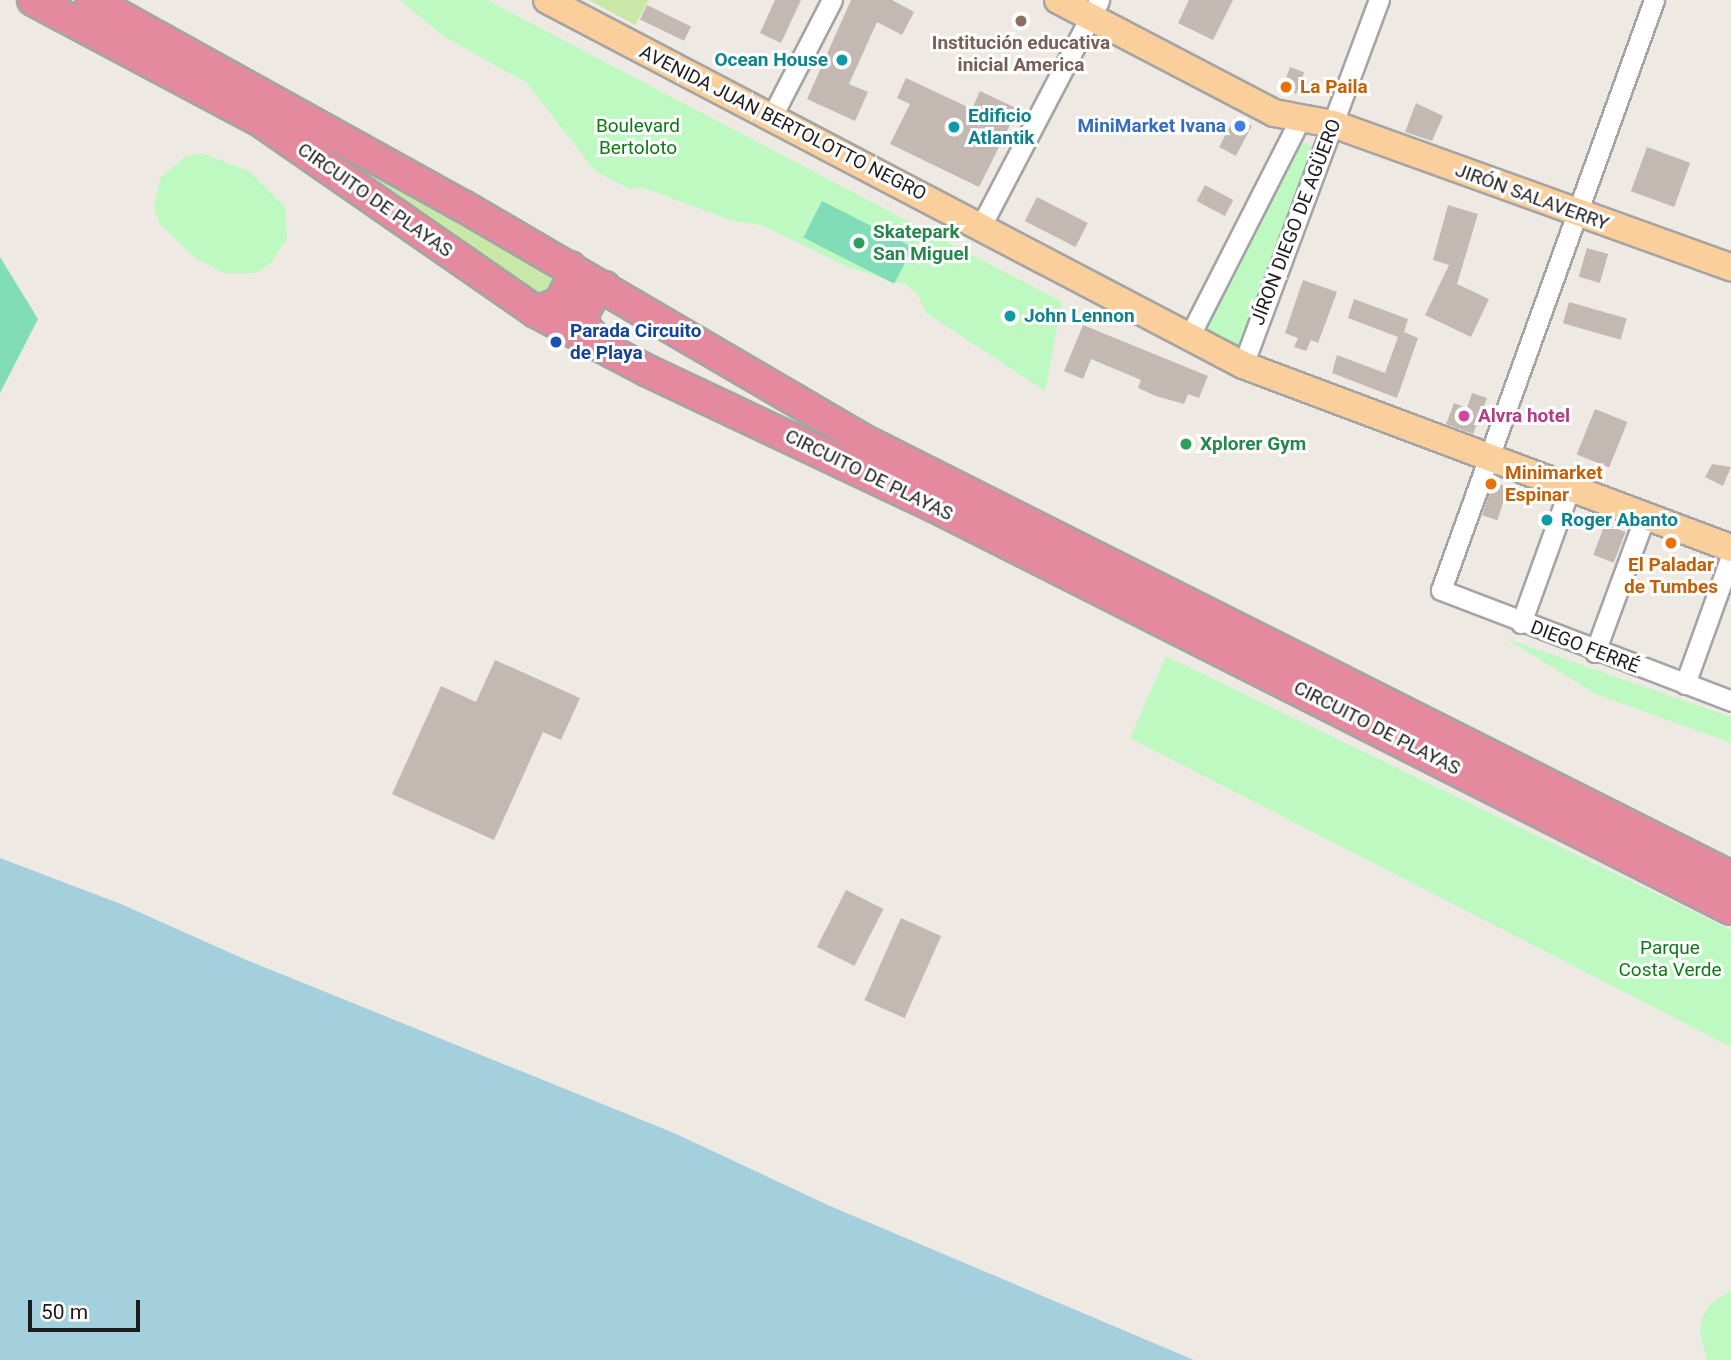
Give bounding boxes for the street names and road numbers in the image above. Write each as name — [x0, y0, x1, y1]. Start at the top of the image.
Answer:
street label: AVENIDA JUAN BERTOLOTTO NEGRO — [636, 41, 930, 205]
street label: JÍRON DIEGO DE AGÜERO — [1246, 116, 1346, 328]
street label: CIRCUITO DE PLAYAS — [293, 138, 457, 262]
street label: JIRÓN SALAVERRY — [1452, 159, 1612, 235]
street label: CIRCUITO DE PLAYAS — [781, 424, 957, 526]
street label: DIEGO FERRÉ — [1527, 616, 1643, 678]
street label: CIRCUITO DE PLAYAS — [1290, 676, 1464, 780]

